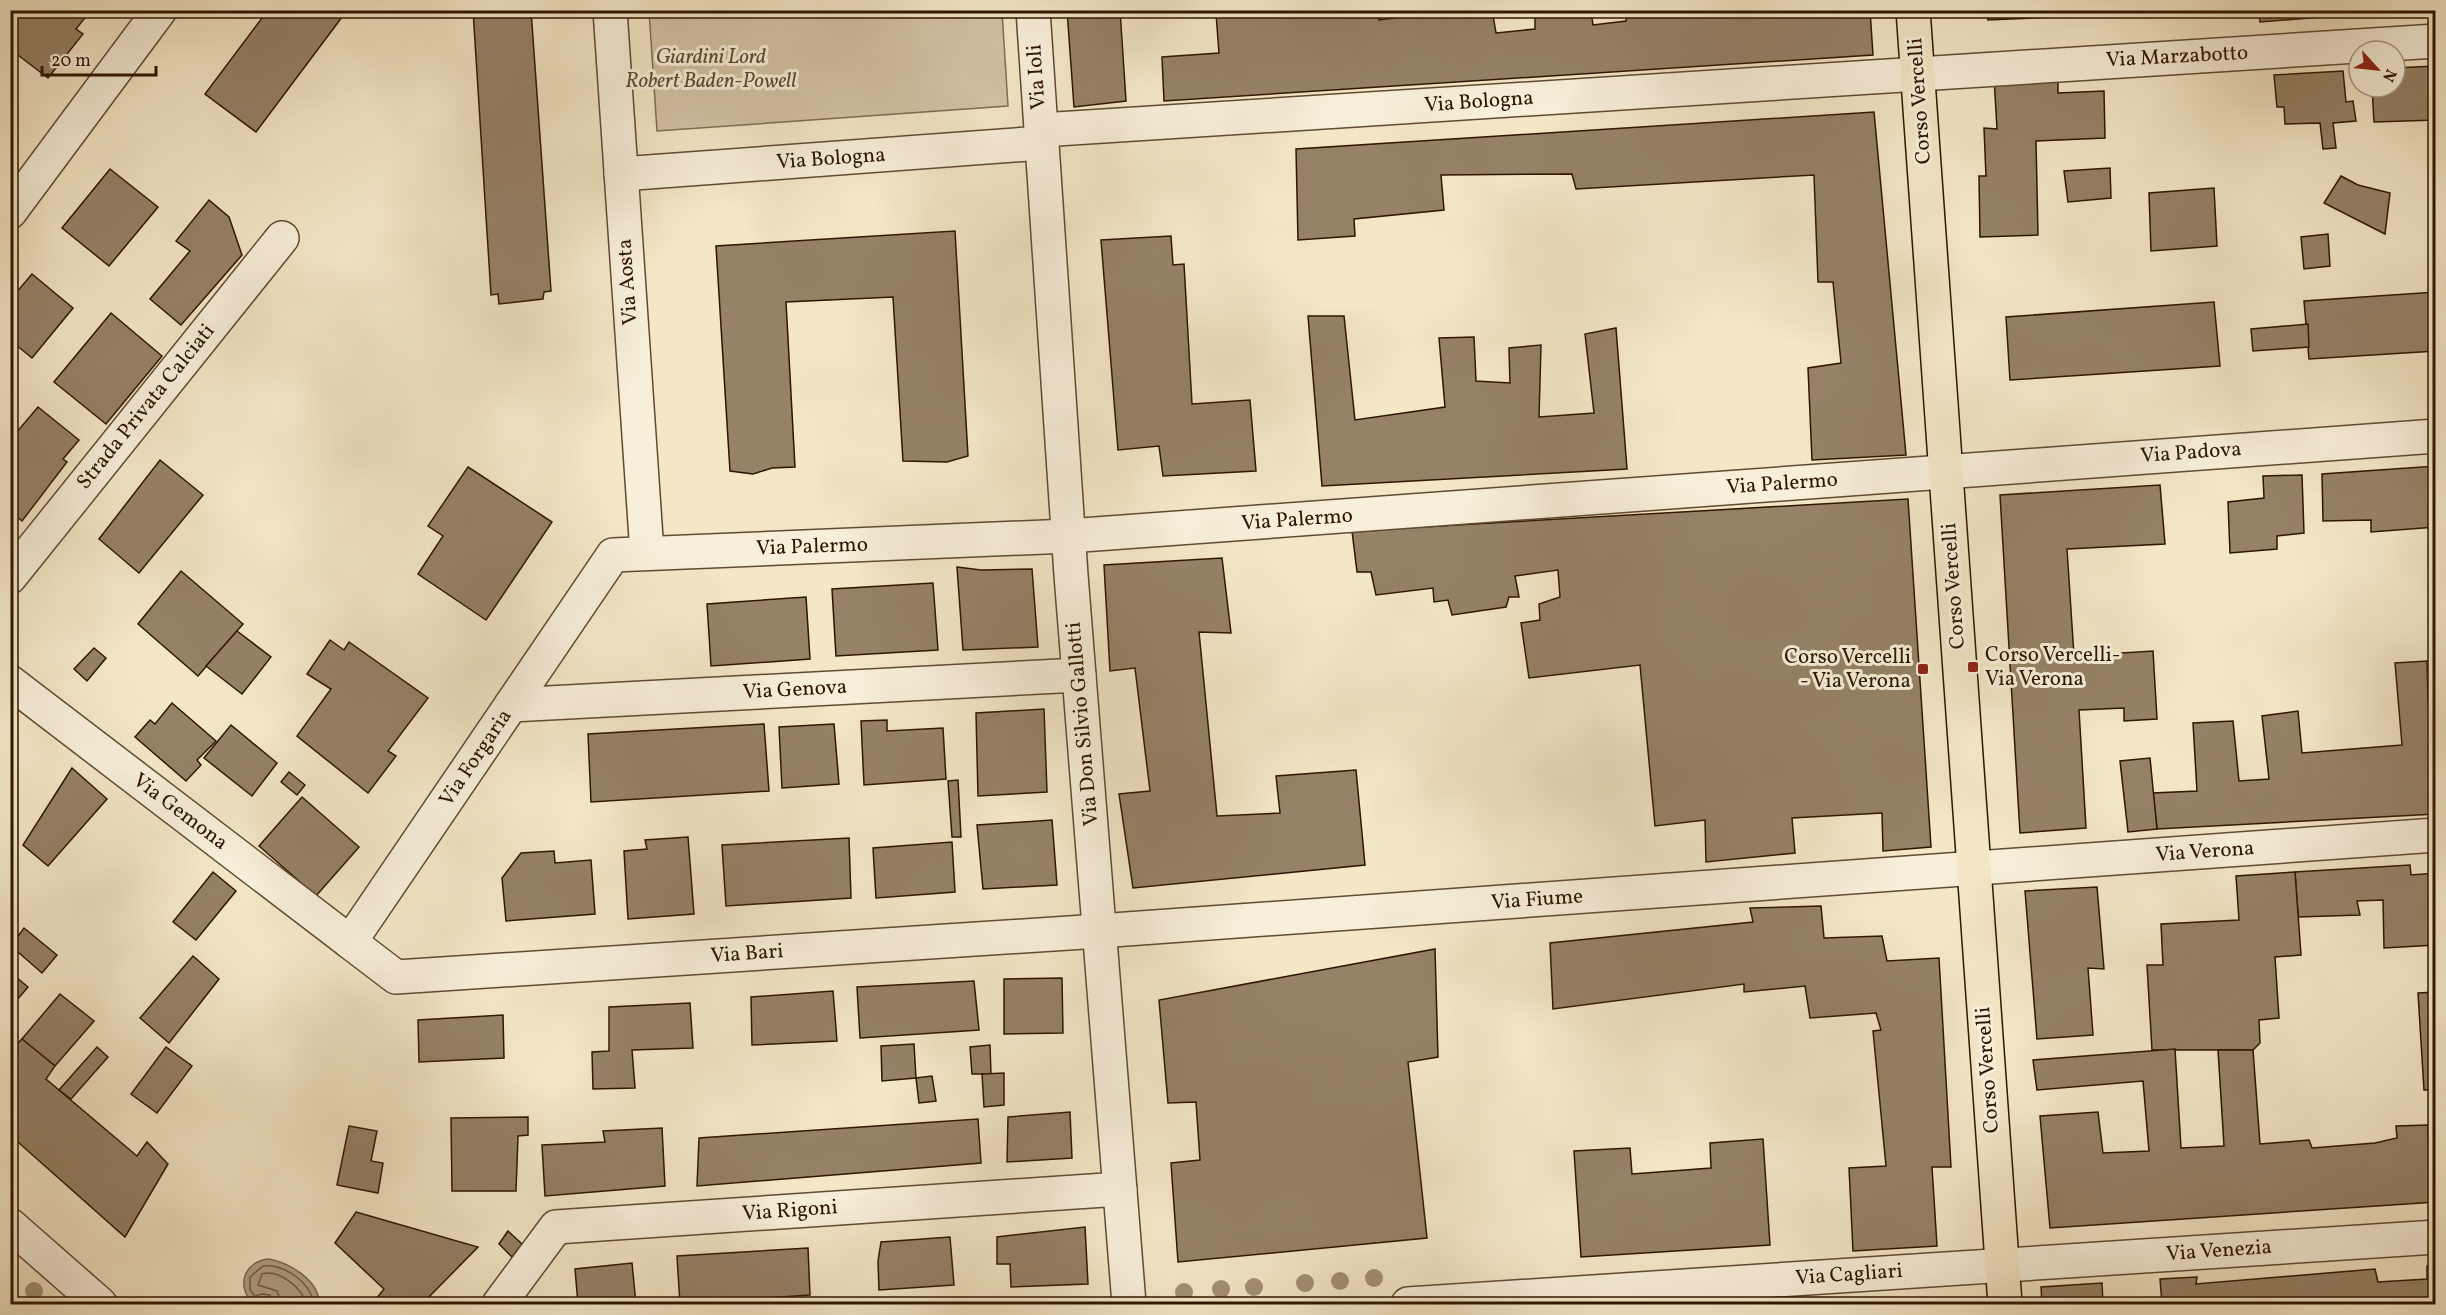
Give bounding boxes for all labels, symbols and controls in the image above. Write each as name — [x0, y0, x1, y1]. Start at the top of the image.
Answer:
street label: Corso Vercelli — [1901, 37, 1939, 165]
scale bar — [42, 39, 156, 77]
street label: Via Marzabotto — [2105, 39, 2249, 75]
north arrow — [2347, 39, 2407, 99]
park label: Giardini Lord Robert Baden-Powell — [625, 43, 797, 96]
street label: Via Ioli — [1020, 43, 1054, 111]
text: 20 m — [51, 49, 91, 74]
text: N — [2376, 65, 2401, 85]
street label: Via Bologna — [1423, 84, 1535, 120]
street label: Via Bologna — [775, 141, 887, 177]
street label: Via Aosta — [611, 238, 645, 326]
street label: Strada Privata Calciati — [70, 318, 222, 496]
street label: Via Padova — [2139, 435, 2243, 471]
street label: Via Palermo — [1725, 466, 1839, 502]
street label: Via Palermo — [1240, 502, 1354, 538]
street label: Corso Vercelli — [1935, 522, 1973, 650]
street label: Via Palermo — [756, 531, 868, 563]
street label: Via Don Silvio Gallotti — [1060, 621, 1106, 827]
place label: Corso Vercelli- Via Verona — [1985, 641, 2121, 694]
place label: Corso Vercelli - Via Verona — [1784, 643, 1911, 696]
marker: Corso Vercelli- Via Verona — [1966, 660, 1980, 674]
marker: Corso Vercelli - Via Verona — [1916, 662, 1930, 676]
street label: Via Genova — [742, 673, 848, 707]
street label: Via Forgaria — [433, 704, 519, 812]
street label: Via Gemona — [126, 767, 234, 857]
street label: Via Verona — [2155, 834, 2255, 870]
street label: Via Fiume — [1490, 882, 1584, 918]
street label: Via Bari — [710, 937, 784, 971]
street label: Corso Vercelli — [1969, 1006, 2007, 1134]
street label: Via Rigoni — [741, 1193, 839, 1229]
street label: Via Venezia — [2165, 1233, 2273, 1269]
street label: Via Cagliari — [1794, 1257, 1904, 1293]

